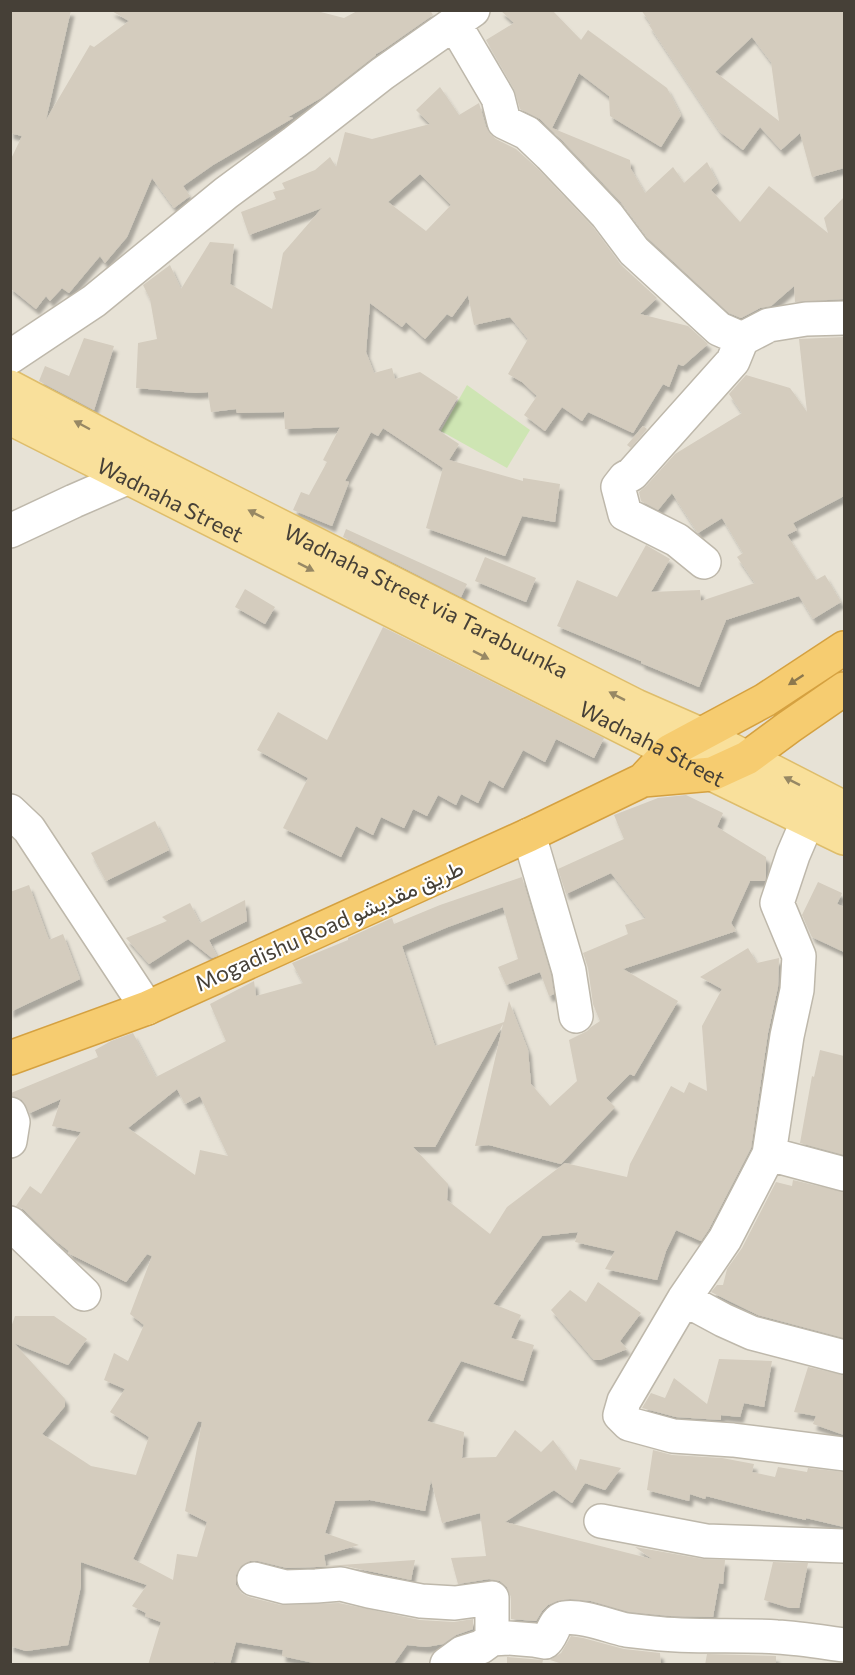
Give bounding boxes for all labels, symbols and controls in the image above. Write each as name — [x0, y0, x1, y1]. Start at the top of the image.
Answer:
one-way arrow — [73, 420, 90, 430]
street label: Wadnaha Street — [93, 451, 248, 547]
one-way arrow — [247, 509, 264, 518]
street label: Wadnaha Street via Tarabuunka — [280, 517, 573, 683]
one-way arrow — [298, 563, 315, 572]
one-way arrow — [472, 651, 489, 660]
one-way arrow — [788, 674, 804, 686]
one-way arrow — [609, 691, 626, 701]
street label: Wadnaha Street — [575, 694, 730, 792]
one-way arrow — [784, 777, 801, 786]
street label: Mogadishu Road طريق مقديشو — [191, 853, 468, 997]

